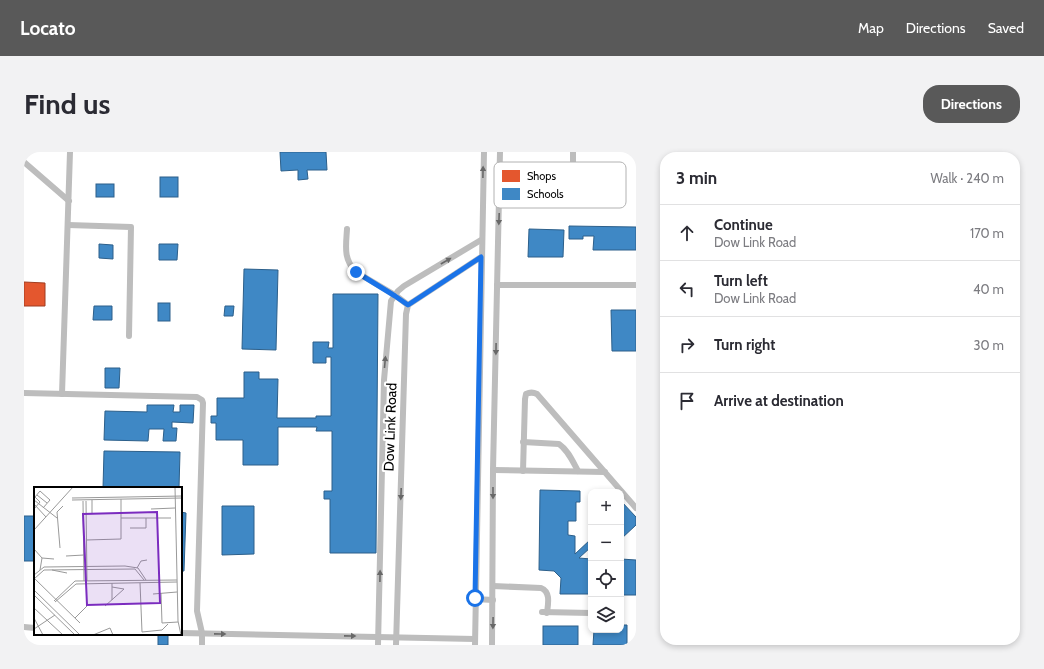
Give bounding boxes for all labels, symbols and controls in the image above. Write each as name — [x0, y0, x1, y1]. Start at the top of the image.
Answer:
text: Locato — [20, 17, 76, 40]
text: Map — [858, 19, 884, 37]
text: Directions — [906, 19, 966, 37]
text: Saved — [988, 19, 1024, 37]
button: Directions — [923, 85, 1020, 123]
text: Find us — [24, 87, 110, 121]
legend — [494, 162, 626, 208]
one-way arrow — [480, 165, 486, 178]
text: 3 min — [676, 168, 717, 188]
text: Shops — [527, 169, 556, 183]
text: Walk · 240 m — [930, 170, 1004, 186]
text: Schools — [527, 187, 564, 201]
one-way arrow — [495, 213, 502, 225]
text: Continue — [714, 216, 773, 234]
icon: ahead — [676, 222, 698, 244]
text: 170 m — [970, 225, 1004, 241]
text: Dow Link Road — [714, 234, 796, 250]
one-way arrow — [441, 257, 451, 265]
route end — [347, 263, 365, 281]
text: Turn left — [714, 272, 768, 290]
icon: left — [676, 278, 698, 300]
text: 40 m — [973, 281, 1004, 297]
text: Dow Link Road — [714, 290, 796, 306]
icon: right — [676, 334, 698, 356]
text: Turn right — [714, 336, 775, 354]
text: 30 m — [974, 337, 1004, 353]
one-way arrow — [492, 343, 499, 355]
one-way arrow — [382, 356, 389, 368]
street label: Dow Link Road — [379, 382, 401, 472]
icon: arrive — [676, 390, 698, 412]
text: Arrive at destination — [714, 392, 844, 410]
inset map — [34, 487, 182, 635]
one-way arrow — [490, 487, 496, 500]
one-way arrow — [397, 488, 404, 500]
map controls — [588, 489, 624, 633]
button: + — [588, 489, 624, 525]
button: − — [588, 525, 624, 561]
button: locate — [588, 561, 624, 597]
one-way arrow — [377, 569, 383, 582]
route start — [466, 589, 484, 607]
button: layers — [588, 597, 624, 633]
one-way arrow — [490, 617, 496, 630]
one-way arrow — [214, 631, 227, 637]
one-way arrow — [344, 633, 357, 639]

